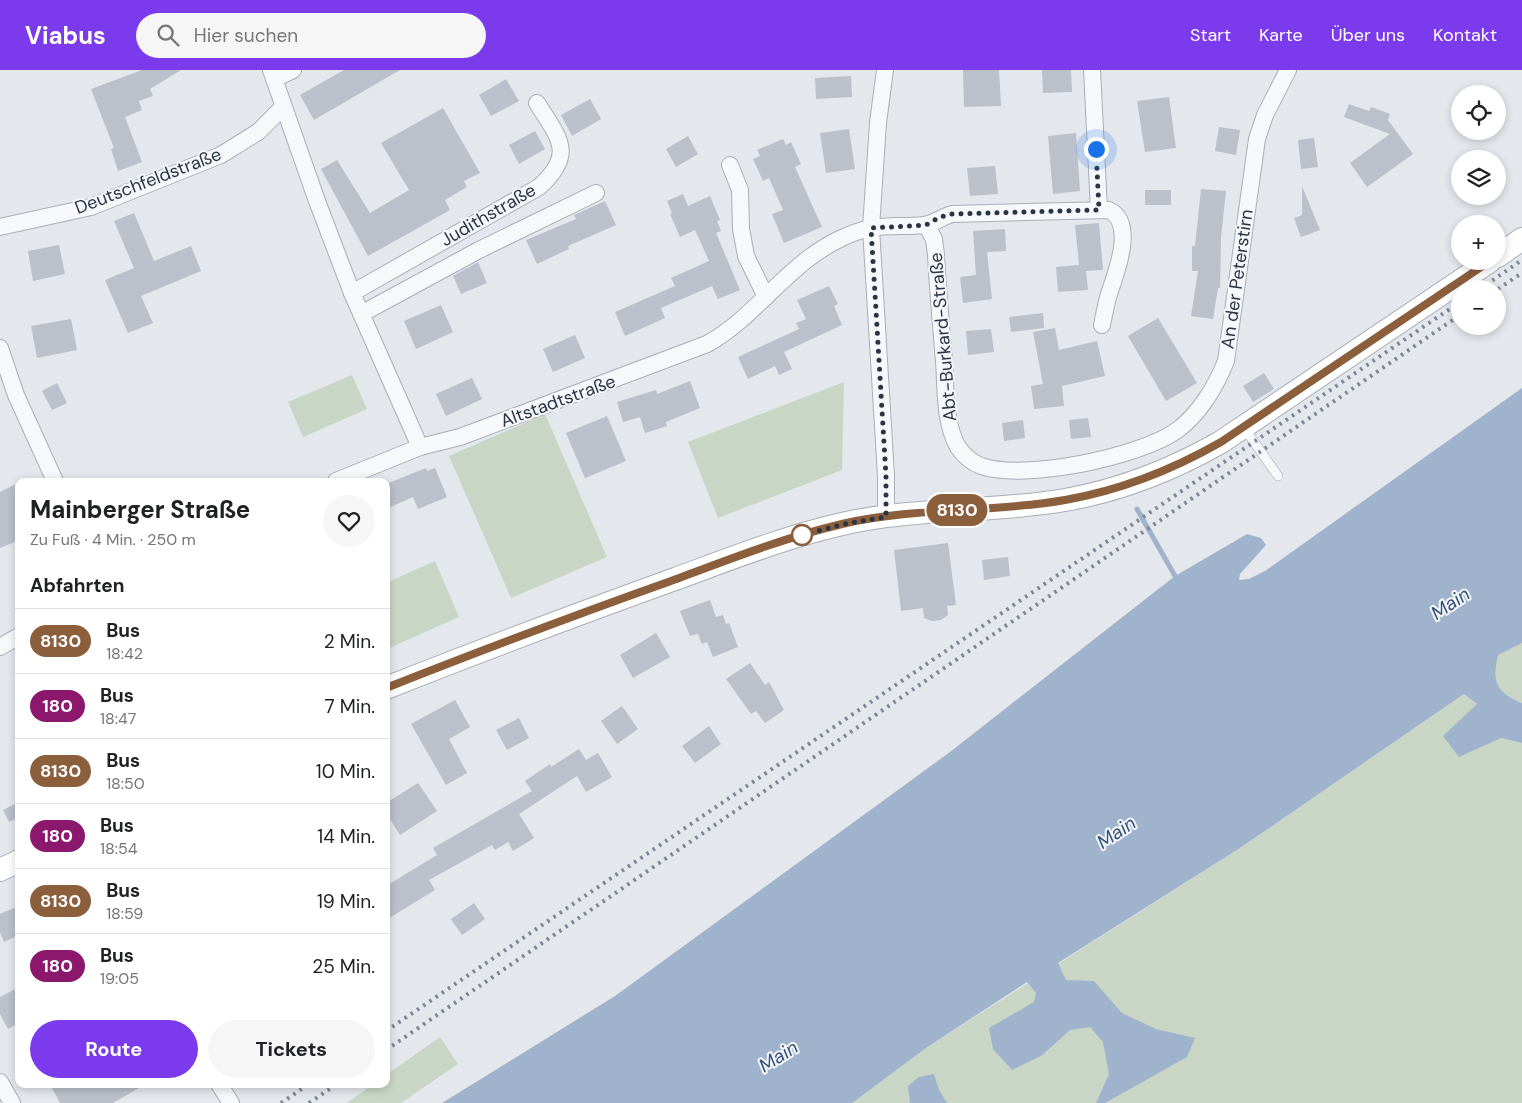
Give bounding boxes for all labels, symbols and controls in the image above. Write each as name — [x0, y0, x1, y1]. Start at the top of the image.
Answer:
search box — [136, 13, 486, 58]
text: Viabus — [25, 20, 106, 51]
icon: search — [154, 21, 182, 49]
text: Hier suchen — [194, 23, 298, 48]
text: Start — [1190, 23, 1231, 47]
text: Karte — [1259, 23, 1303, 47]
text: Über uns — [1331, 23, 1405, 47]
text: Kontakt — [1433, 23, 1497, 47]
map controls — [1451, 85, 1506, 335]
button: locate — [1451, 85, 1506, 140]
your location — [1084, 137, 1109, 162]
street label: Deutschfeldstraße — [71, 142, 225, 220]
button: layers — [1451, 150, 1506, 205]
street label: Judithstraße — [436, 178, 540, 252]
street label: An der Peterstirn — [1215, 208, 1259, 350]
button: + — [1451, 215, 1506, 270]
street label: Abt-Burkard-Straße — [924, 252, 962, 422]
button: − — [1451, 280, 1506, 335]
street label: Altstadtstraße — [497, 369, 619, 433]
text: Mainberger Straße — [30, 494, 250, 525]
line badge: 8130 — [922, 494, 992, 526]
button: heart — [323, 495, 375, 547]
text: 8130 — [936, 498, 978, 522]
unlabelled marker — [791, 524, 813, 546]
text: Zu Fuß · 4 Min. · 250 m — [30, 529, 196, 550]
text: Abfahrten — [30, 573, 124, 598]
water label: Main — [1426, 581, 1475, 626]
text: Bus — [106, 618, 140, 643]
text: 8130 — [40, 629, 81, 653]
text: 2 Min. — [324, 629, 375, 654]
text: 18:42 — [106, 643, 143, 664]
text: Bus — [100, 683, 134, 708]
text: 180 — [42, 694, 73, 718]
text: 7 Min. — [325, 694, 375, 719]
text: 18:47 — [100, 708, 136, 729]
text: Bus — [106, 748, 140, 773]
text: 8130 — [40, 759, 81, 783]
text: 10 Min. — [316, 759, 375, 784]
text: 18:50 — [106, 773, 145, 794]
water label: Main — [1092, 810, 1141, 855]
text: Bus — [100, 813, 134, 838]
text: 180 — [42, 824, 73, 848]
text: 14 Min. — [317, 824, 375, 849]
text: 18:54 — [100, 838, 137, 859]
text: Bus — [106, 878, 140, 903]
text: 8130 — [40, 889, 81, 913]
text: 19 Min. — [317, 889, 375, 914]
text: 18:59 — [106, 903, 143, 924]
text: Bus — [100, 943, 134, 968]
text: 180 — [42, 954, 73, 978]
text: 25 Min. — [312, 954, 375, 979]
text: 19:05 — [100, 968, 139, 989]
button: Route — [30, 1020, 198, 1078]
button: Tickets — [208, 1020, 375, 1078]
water label: Main — [754, 1035, 803, 1078]

